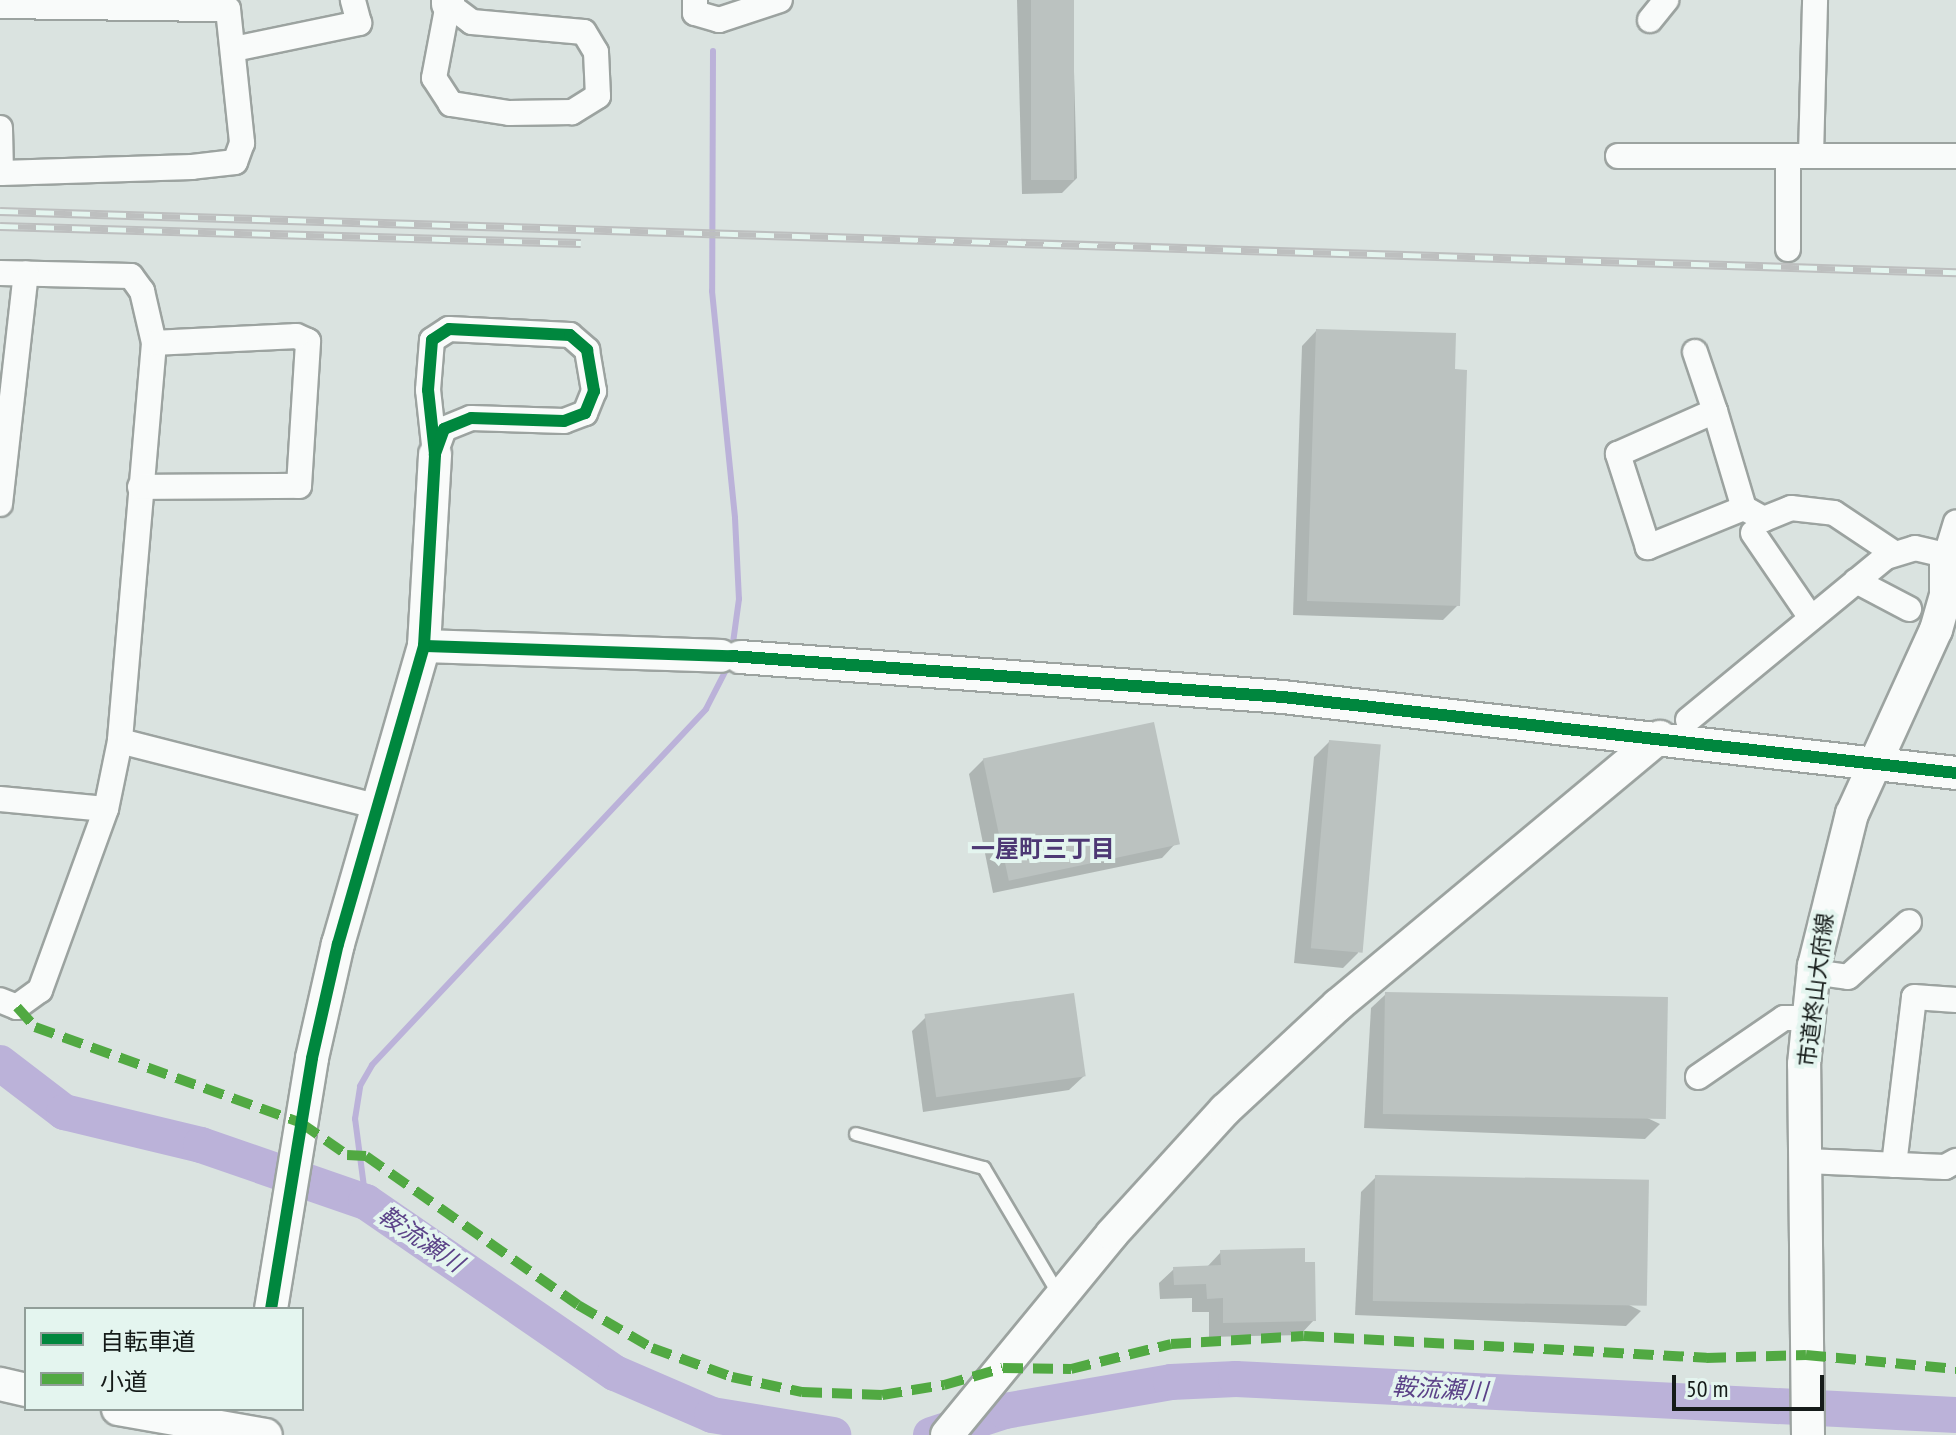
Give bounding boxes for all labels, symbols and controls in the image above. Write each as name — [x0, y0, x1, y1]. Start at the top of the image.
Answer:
district label: 一屋町三丁目 — [971, 835, 1115, 863]
street label: 市道柊山大府線 — [1794, 912, 1838, 1068]
water label: 鞍流瀬川 — [373, 1200, 469, 1278]
legend — [24, 1307, 304, 1411]
text: 自転車道 — [100, 1326, 196, 1357]
scale bar — [1676, 1359, 1828, 1409]
text: 小道 — [100, 1366, 148, 1397]
water label: 鞍流瀬川 — [1391, 1372, 1489, 1406]
text: 50 m — [1686, 1373, 1728, 1404]

